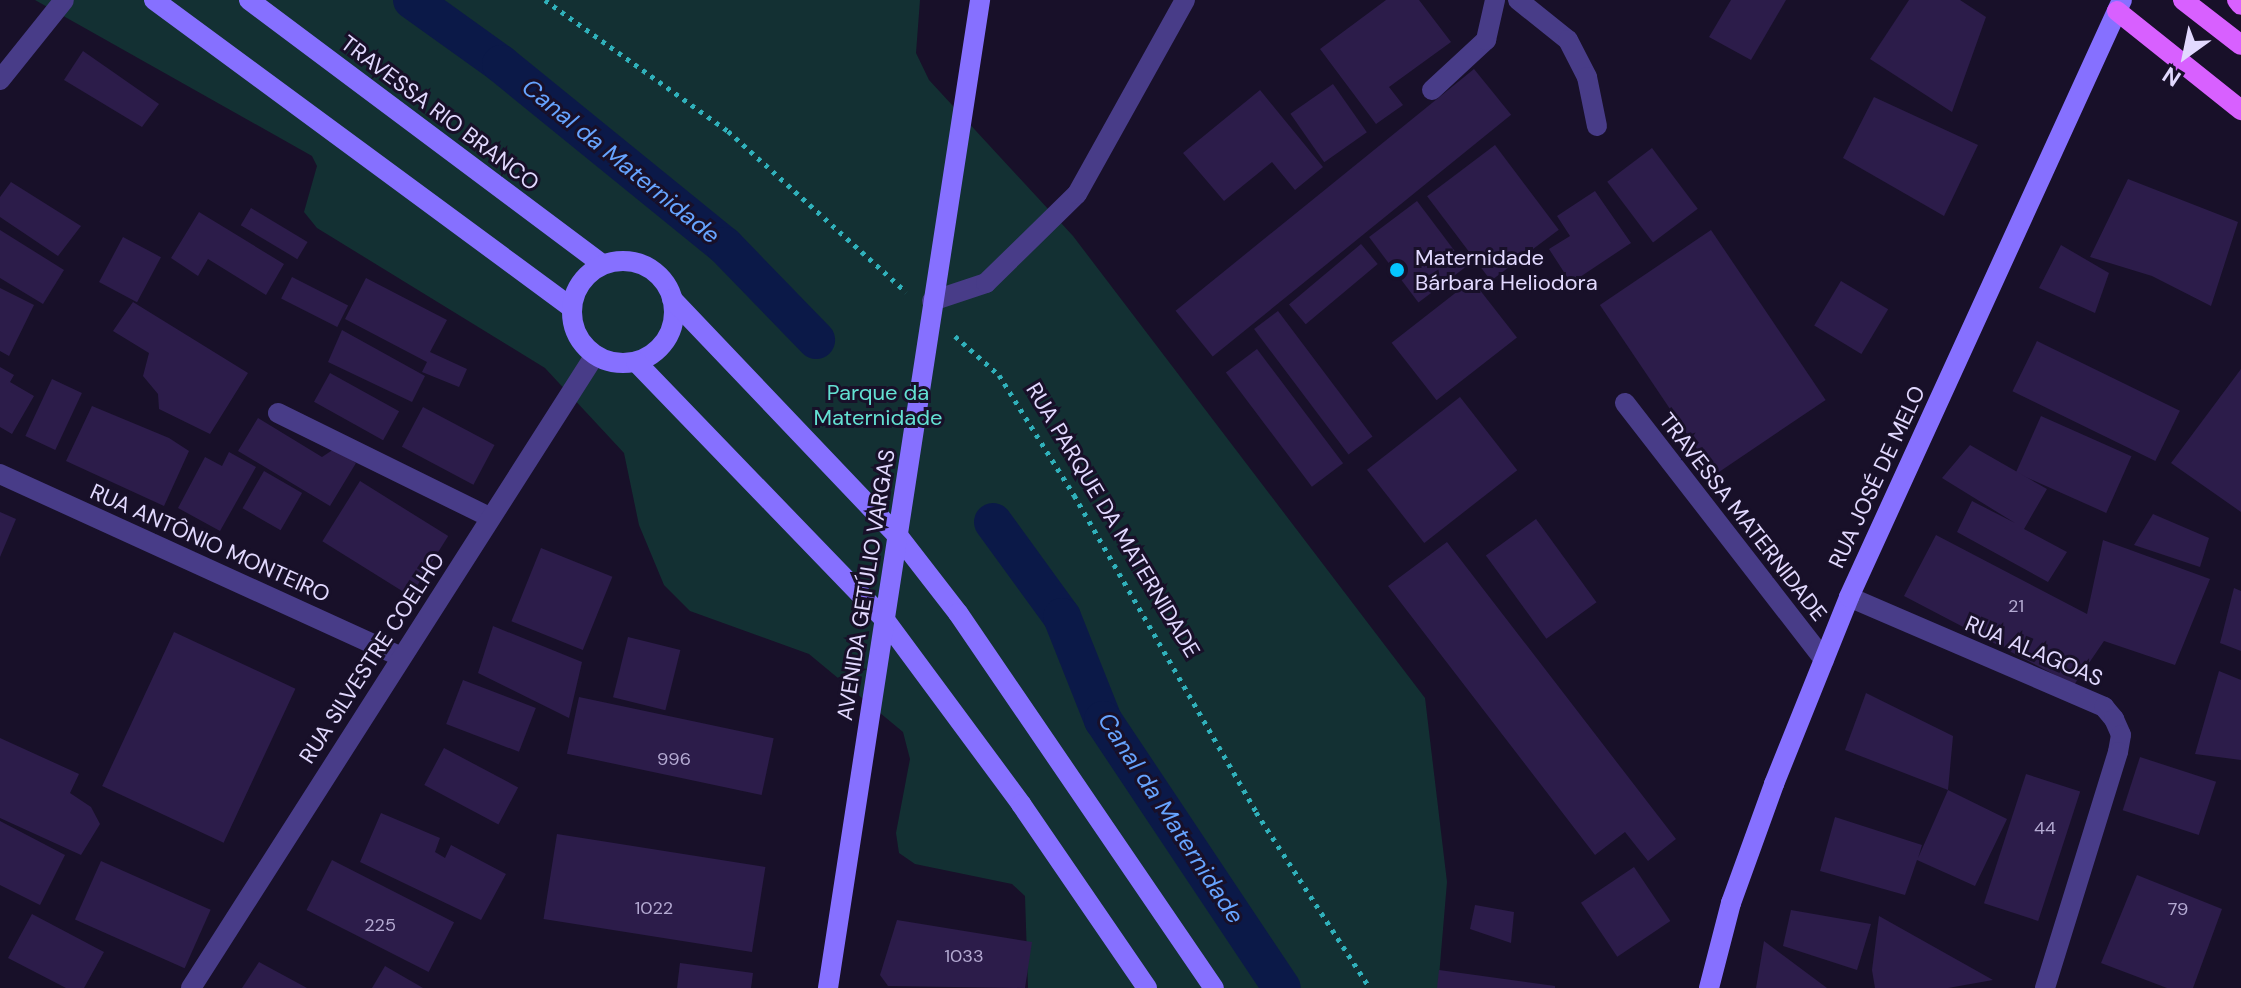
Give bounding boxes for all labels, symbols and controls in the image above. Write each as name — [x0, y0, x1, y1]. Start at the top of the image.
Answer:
north arrow — [2145, 16, 2225, 96]
street label: TRAVESSA RIO BRANCO — [336, 30, 544, 196]
text: N — [2157, 60, 2186, 93]
water label: Canal da Maternidade — [516, 72, 726, 250]
place label: Maternidade Bárbara Heliodora — [1415, 244, 1598, 296]
marker: Maternidade Bárbara Heliodora — [1386, 259, 1408, 281]
street label: RUA PARQUE DA MATERNIDADE — [1020, 378, 1206, 662]
park label: Parque da Maternidade — [813, 379, 943, 430]
street label: RUA JOSÉ DE MELO — [1823, 382, 1931, 572]
street label: TRAVESSA MATERNIDADE — [1654, 408, 1832, 626]
street label: AVENIDA GETÚLIO VARGAS — [832, 447, 900, 723]
street label: RUA ANTÔNIO MONTEIRO — [86, 478, 334, 608]
street label: RUA SILVESTRE COELHO — [294, 548, 450, 768]
house number: 21 — [2008, 595, 2024, 617]
street label: RUA ALAGOAS — [1961, 610, 2107, 692]
water label: Canal da Maternidade — [1092, 707, 1250, 929]
house number: 996 — [657, 748, 691, 770]
house number: 44 — [2034, 817, 2056, 839]
house number: 1022 — [635, 897, 673, 919]
house number: 79 — [2168, 898, 2188, 920]
house number: 225 — [364, 914, 396, 936]
house number: 1033 — [944, 945, 984, 967]

